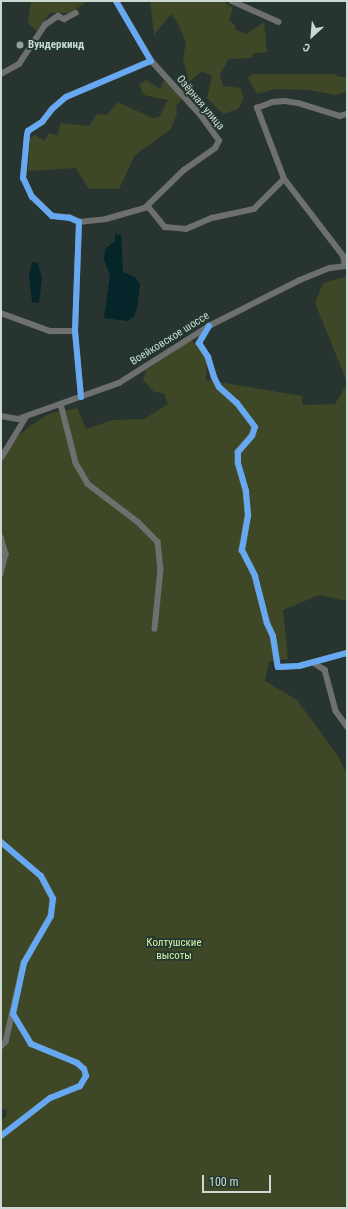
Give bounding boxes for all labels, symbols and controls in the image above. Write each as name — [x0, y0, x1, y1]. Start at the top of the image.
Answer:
north arrow — [292, 16, 332, 56]
place label: Вундеркинд — [28, 38, 84, 52]
marker: Вундеркинд — [15, 40, 25, 50]
text: С — [301, 40, 312, 54]
street label: Озёрная улица — [173, 73, 227, 133]
street label: Воейковское шоссе — [128, 309, 212, 369]
park label: Колтушские высоты — [146, 937, 202, 963]
scale bar — [204, 1167, 273, 1193]
text: 100 m — [209, 1175, 239, 1189]

